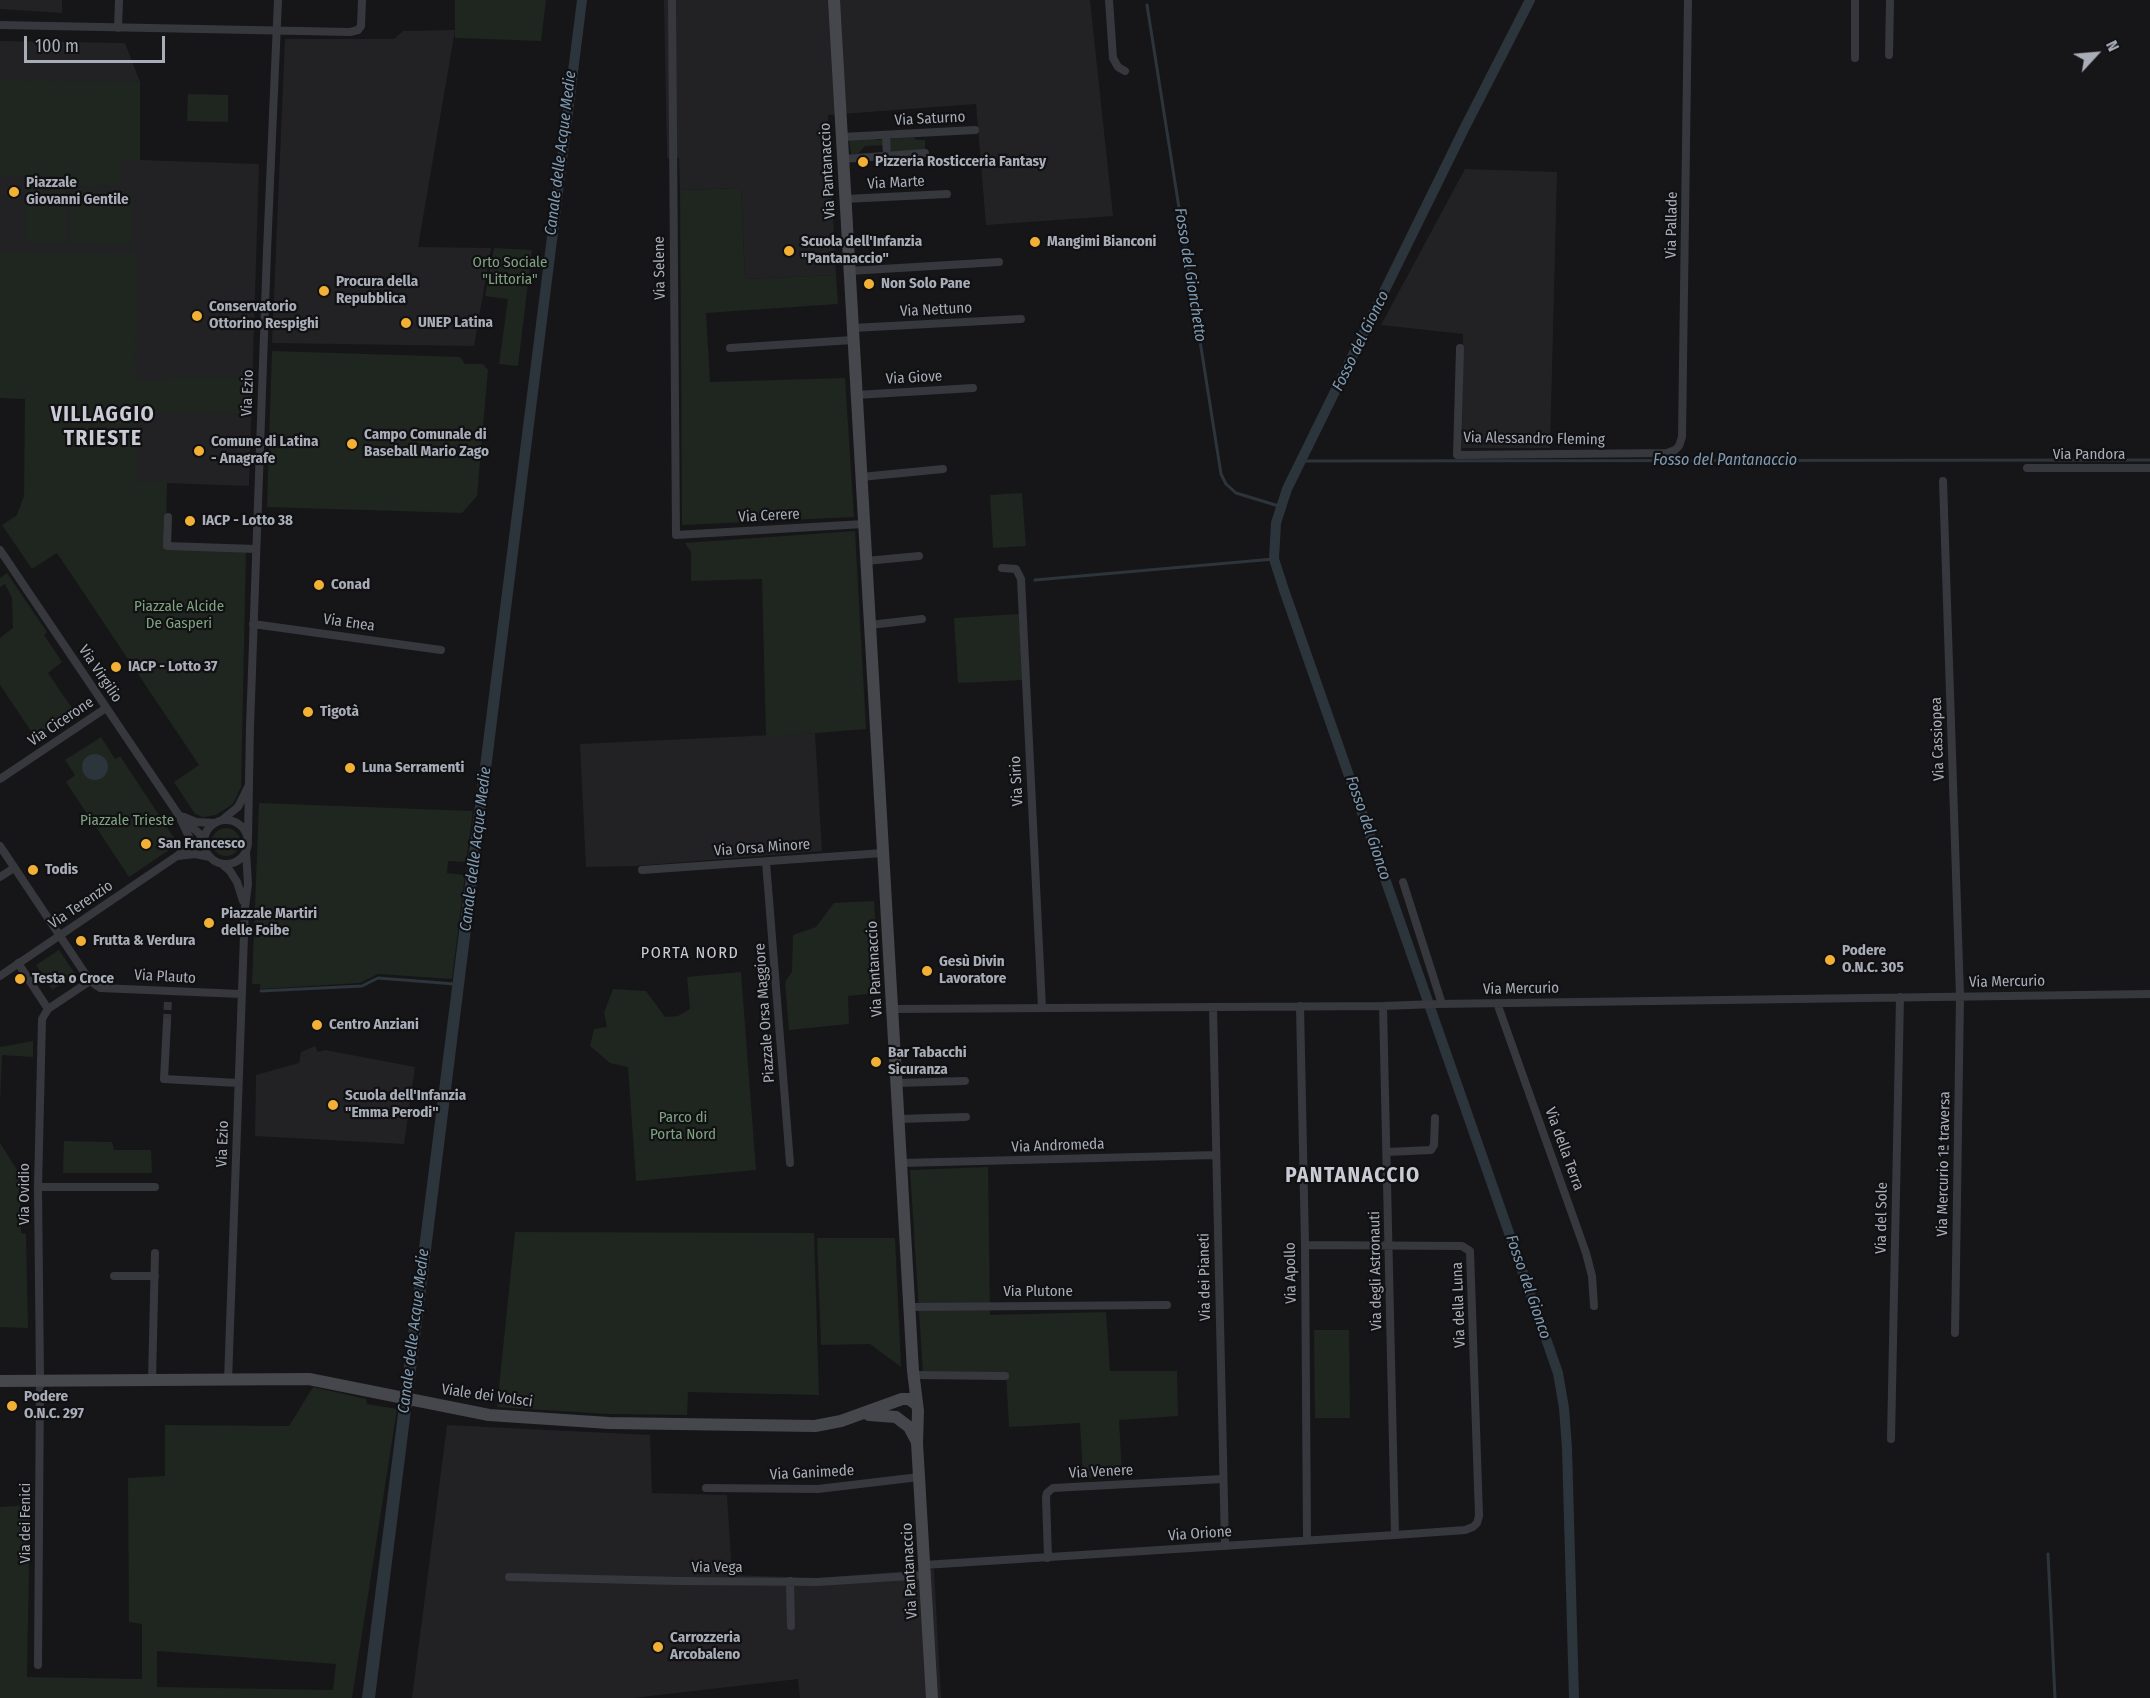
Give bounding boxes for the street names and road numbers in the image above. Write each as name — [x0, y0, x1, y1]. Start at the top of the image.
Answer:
street label: Via Saturno — [894, 108, 966, 130]
street label: Via Pantanaccio — [816, 122, 840, 220]
street label: Via Marte — [867, 173, 925, 193]
street label: Via Pallade — [1662, 191, 1682, 259]
street label: Via Selene — [650, 236, 670, 300]
street label: Via Nettuno — [899, 299, 973, 321]
street label: Via Giove — [885, 368, 943, 388]
street label: Via Ezio — [238, 369, 258, 417]
street label: Via Alessandro Fleming — [1463, 429, 1605, 449]
street label: Via Pandora — [2053, 446, 2125, 464]
street label: Via Cerere — [738, 505, 800, 527]
street label: Via Enea — [322, 610, 376, 636]
street label: Via Virgilio — [74, 642, 126, 706]
street label: Via Cicerone — [25, 693, 97, 751]
street label: Via Cassiopea — [1928, 697, 1948, 781]
street label: Via Sirio — [1007, 755, 1027, 807]
street label: Via Orsa Minore — [713, 836, 811, 860]
street label: Via Terenzio — [45, 877, 117, 933]
street label: Via Pantanaccio — [863, 920, 887, 1018]
street label: Piazzale Orsa Maggiore — [751, 942, 779, 1084]
street label: Via Plauto — [134, 966, 196, 988]
street label: Via Mercurio — [1969, 972, 2045, 992]
street label: Via Mercurio — [1483, 979, 1559, 999]
street label: Via Mercurio 1ª traversa — [1934, 1091, 1954, 1237]
street label: Via della Terra — [1541, 1105, 1587, 1193]
street label: Via Ezio — [213, 1120, 233, 1168]
street label: Via Andromeda — [1011, 1135, 1105, 1157]
street label: Via Ovidio — [16, 1163, 34, 1225]
street label: Via del Sole — [1872, 1182, 1892, 1254]
street label: Via degli Astronauti — [1366, 1211, 1386, 1331]
street label: Via dei Pianeti — [1195, 1233, 1215, 1321]
street label: Via Apollo — [1281, 1242, 1301, 1304]
street label: Via della Luna — [1449, 1262, 1469, 1348]
street label: Via Plutone — [1003, 1283, 1073, 1301]
street label: Viale dei Volsci — [440, 1381, 534, 1411]
street label: Via Venere — [1068, 1461, 1134, 1483]
street label: Via Ganimede — [769, 1462, 855, 1484]
street label: Via dei Fenici — [17, 1483, 35, 1563]
street label: Via Pantanaccio — [898, 1522, 922, 1620]
street label: Via Orione — [1167, 1523, 1233, 1545]
street label: Via Vega — [691, 1559, 743, 1577]

